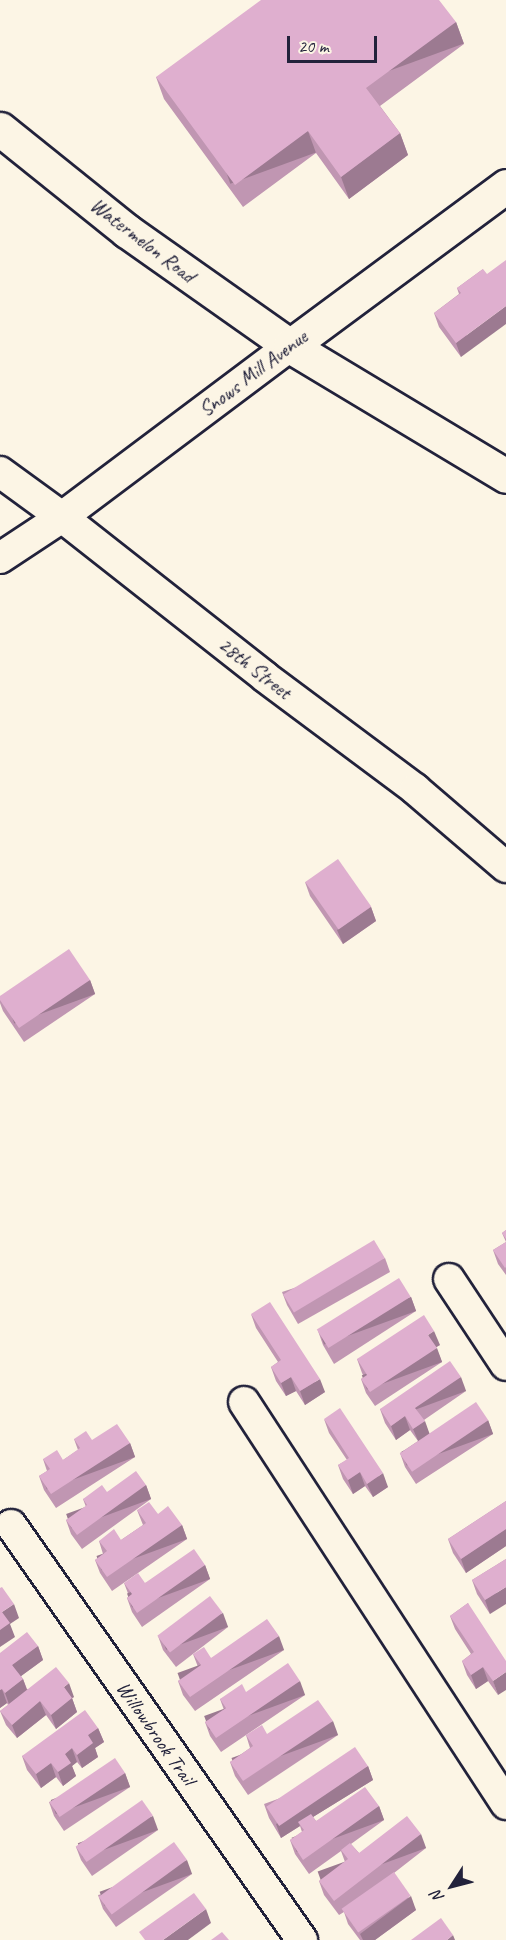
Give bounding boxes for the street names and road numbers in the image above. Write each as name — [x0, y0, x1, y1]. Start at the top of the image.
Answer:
street label: Watermelon Road — [86, 192, 200, 288]
street label: Snows Mill Avenue — [194, 324, 312, 422]
street label: 28th Street — [213, 632, 297, 704]
street label: Willowbrook Trail — [111, 1676, 201, 1790]

